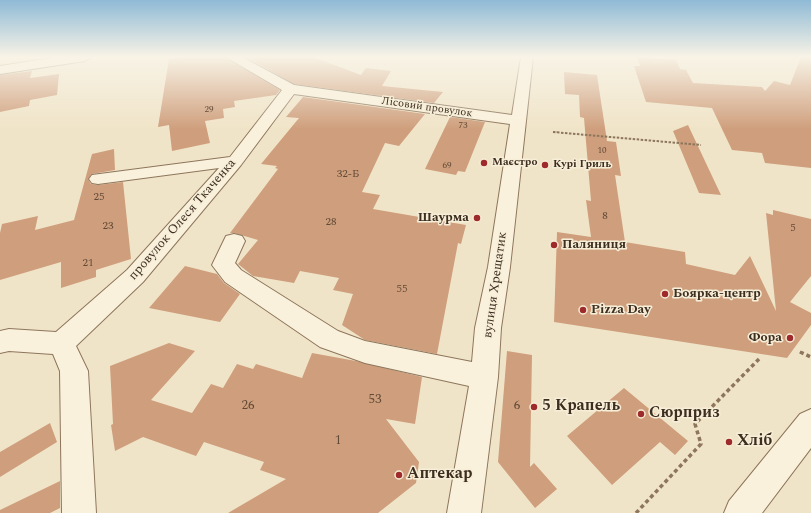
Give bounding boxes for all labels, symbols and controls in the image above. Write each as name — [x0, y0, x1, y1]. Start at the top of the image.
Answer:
street label: Лісовий провулок — [381, 95, 473, 121]
house number: 29 — [205, 105, 213, 115]
house number: 73 — [459, 121, 467, 131]
house number: 10 — [598, 146, 606, 156]
street label: провулок Олеся Ткаченка — [126, 156, 240, 284]
place label: Маєстро — [492, 156, 537, 170]
marker: Маєстро — [479, 158, 489, 168]
place label: Курі Гриль — [553, 158, 611, 172]
marker: Курі Гриль — [540, 160, 550, 170]
house number: 69 — [443, 161, 451, 171]
house number: 32-Б — [337, 168, 359, 182]
house number: 25 — [94, 191, 104, 205]
place label: Шаурма — [418, 210, 469, 226]
house number: 8 — [602, 210, 608, 224]
marker: Шаурма — [472, 213, 482, 223]
house number: 28 — [326, 216, 336, 230]
house number: 23 — [103, 220, 113, 234]
house number: 5 — [790, 222, 796, 236]
street label: вулиця Хрещатик — [481, 231, 511, 339]
place label: Паляниця — [562, 237, 626, 253]
marker: Паляниця — [549, 240, 559, 250]
house number: 21 — [83, 257, 93, 271]
house number: 55 — [397, 283, 407, 297]
place label: Боярка-центр — [673, 286, 761, 302]
marker: Боярка-центр — [660, 289, 670, 299]
place label: Pizza Day — [591, 302, 650, 318]
marker: Pizza Day — [578, 305, 588, 315]
place label: Фора — [749, 330, 782, 346]
marker: Фора — [785, 333, 795, 343]
house number: 53 — [369, 392, 381, 408]
place label: 5 Крапель — [542, 397, 620, 417]
house number: 26 — [242, 398, 254, 414]
house number: 6 — [514, 398, 520, 414]
marker: 5 Крапель — [529, 402, 539, 412]
place label: Сюрприз — [649, 404, 720, 424]
marker: Сюрприз — [636, 409, 646, 419]
place label: Хліб — [737, 432, 772, 452]
house number: 1 — [335, 433, 341, 449]
marker: Хліб — [724, 437, 734, 447]
place label: Аптекар — [407, 465, 472, 485]
marker: Аптекар — [394, 470, 404, 480]

